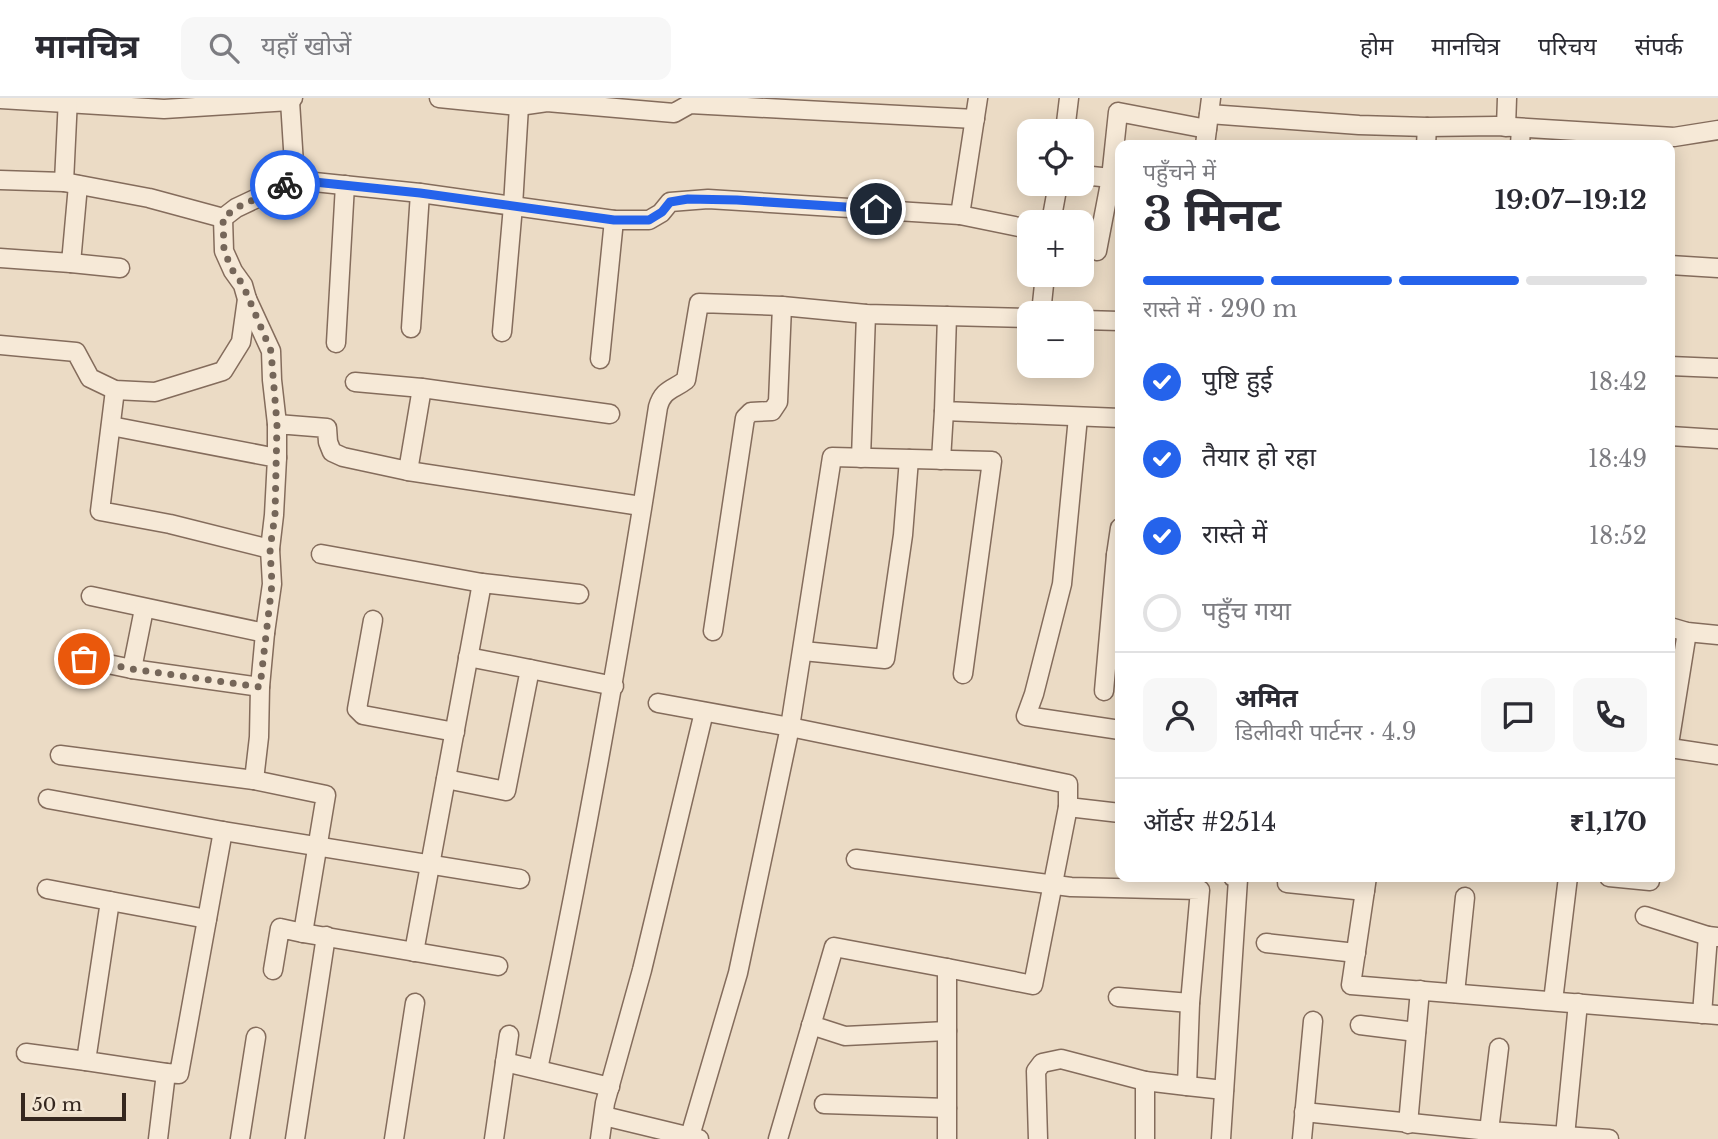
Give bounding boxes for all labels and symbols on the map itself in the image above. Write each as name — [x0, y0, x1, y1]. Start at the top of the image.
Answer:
courier — [250, 150, 320, 220]
pin — [846, 179, 906, 239]
pin — [54, 629, 114, 689]
scale bar — [21, 1090, 126, 1122]

